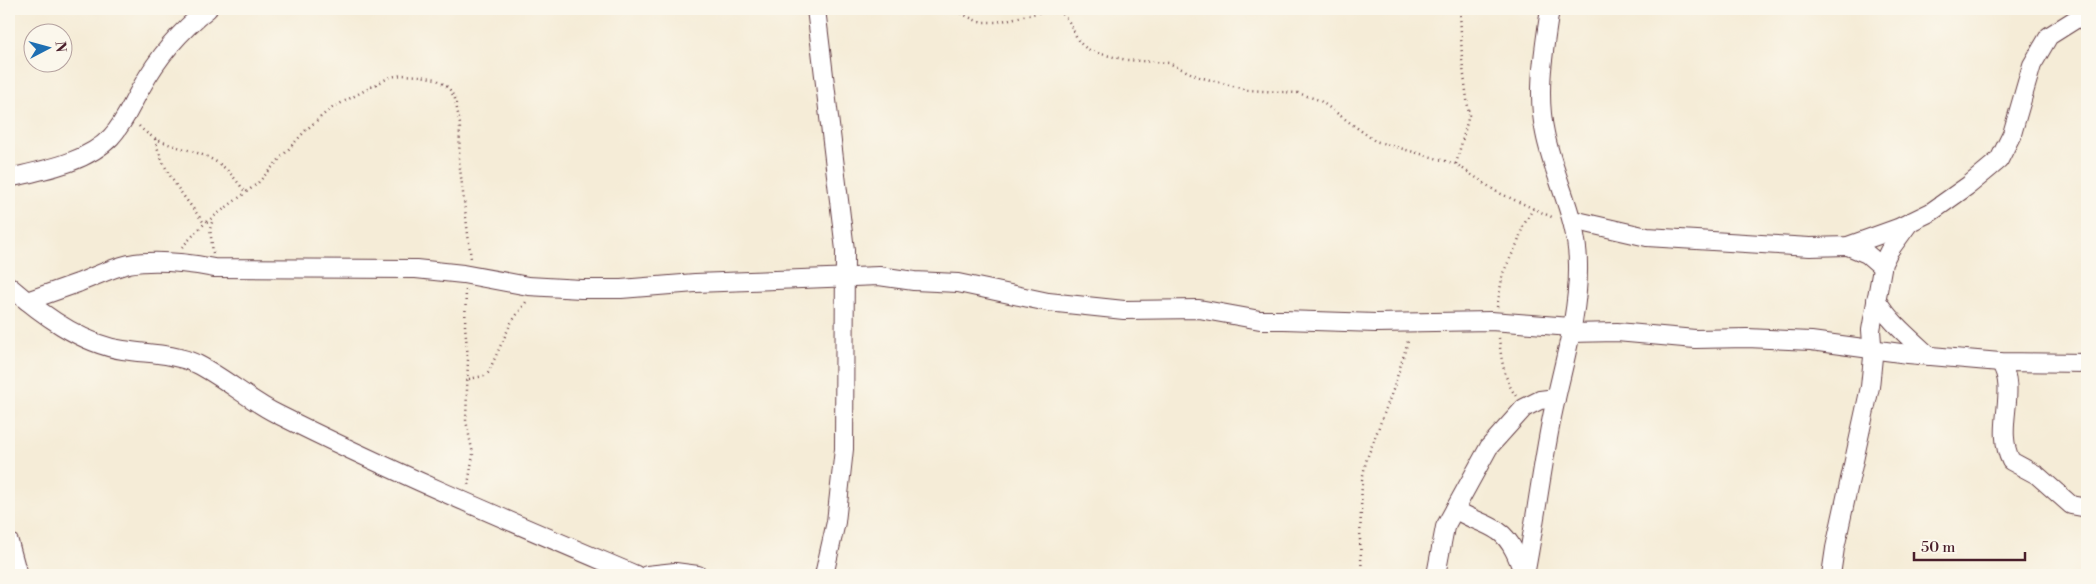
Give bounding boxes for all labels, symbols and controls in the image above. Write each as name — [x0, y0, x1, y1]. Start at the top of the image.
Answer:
north arrow — [22, 22, 72, 72]
text: N — [50, 40, 69, 53]
scale bar — [1914, 529, 2025, 561]
text: 50 m — [1921, 538, 1955, 557]

